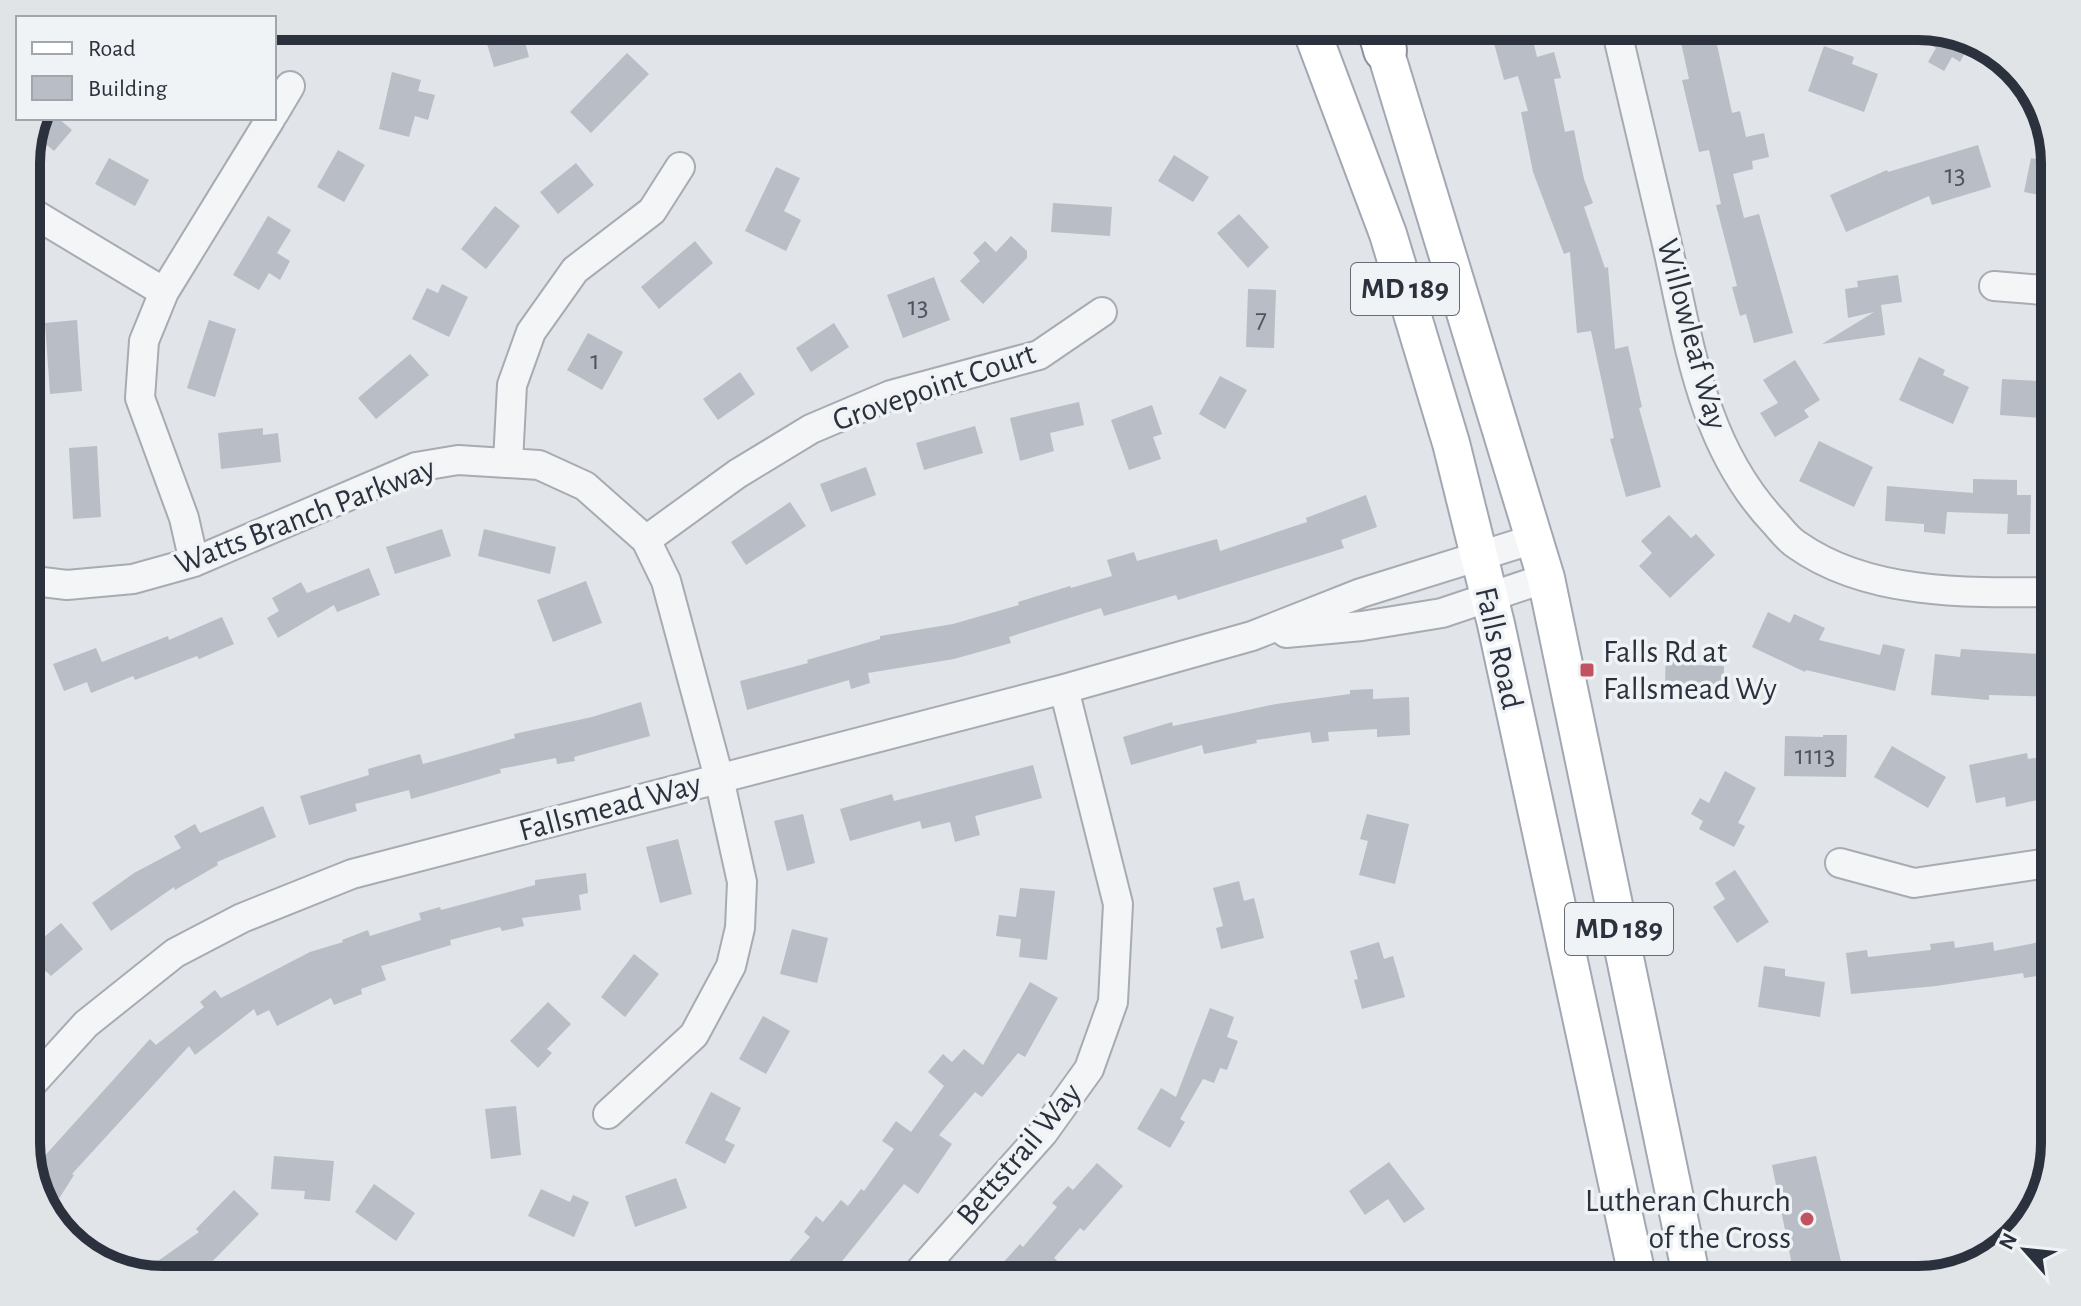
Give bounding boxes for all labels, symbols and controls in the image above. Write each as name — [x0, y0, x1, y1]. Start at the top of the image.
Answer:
legend — [16, 16, 276, 120]
text: Road — [88, 37, 136, 61]
text: Building — [88, 77, 167, 101]
house number: 13 — [1944, 161, 1966, 189]
street label: Willowleaf Way — [1651, 235, 1733, 433]
road number: MD 189 — [1351, 263, 1459, 315]
house number: 13 — [907, 293, 929, 321]
house number: 7 — [1255, 305, 1267, 333]
street label: Grovepoint Court — [829, 337, 1039, 437]
house number: 1 — [590, 347, 600, 375]
street label: Watts Branch Parkway — [171, 452, 440, 580]
street label: Falls Road — [1469, 584, 1529, 712]
place label: Falls Rd at Fallsmead Wy — [1603, 636, 1777, 705]
marker: Falls Rd at Fallsmead Wy — [1578, 661, 1596, 679]
house number: 1113 — [1795, 742, 1835, 770]
street label: Fallsmead Way — [515, 767, 705, 847]
road number: MD 189 — [1565, 903, 1673, 955]
street label: Bettstrail Way — [951, 1077, 1088, 1231]
place label: Lutheran Church of the Cross — [1585, 1185, 1791, 1254]
marker: Lutheran Church of the Cross — [1798, 1210, 1816, 1228]
north arrow — [1985, 1210, 2065, 1290]
text: N — [1995, 1230, 2021, 1253]

